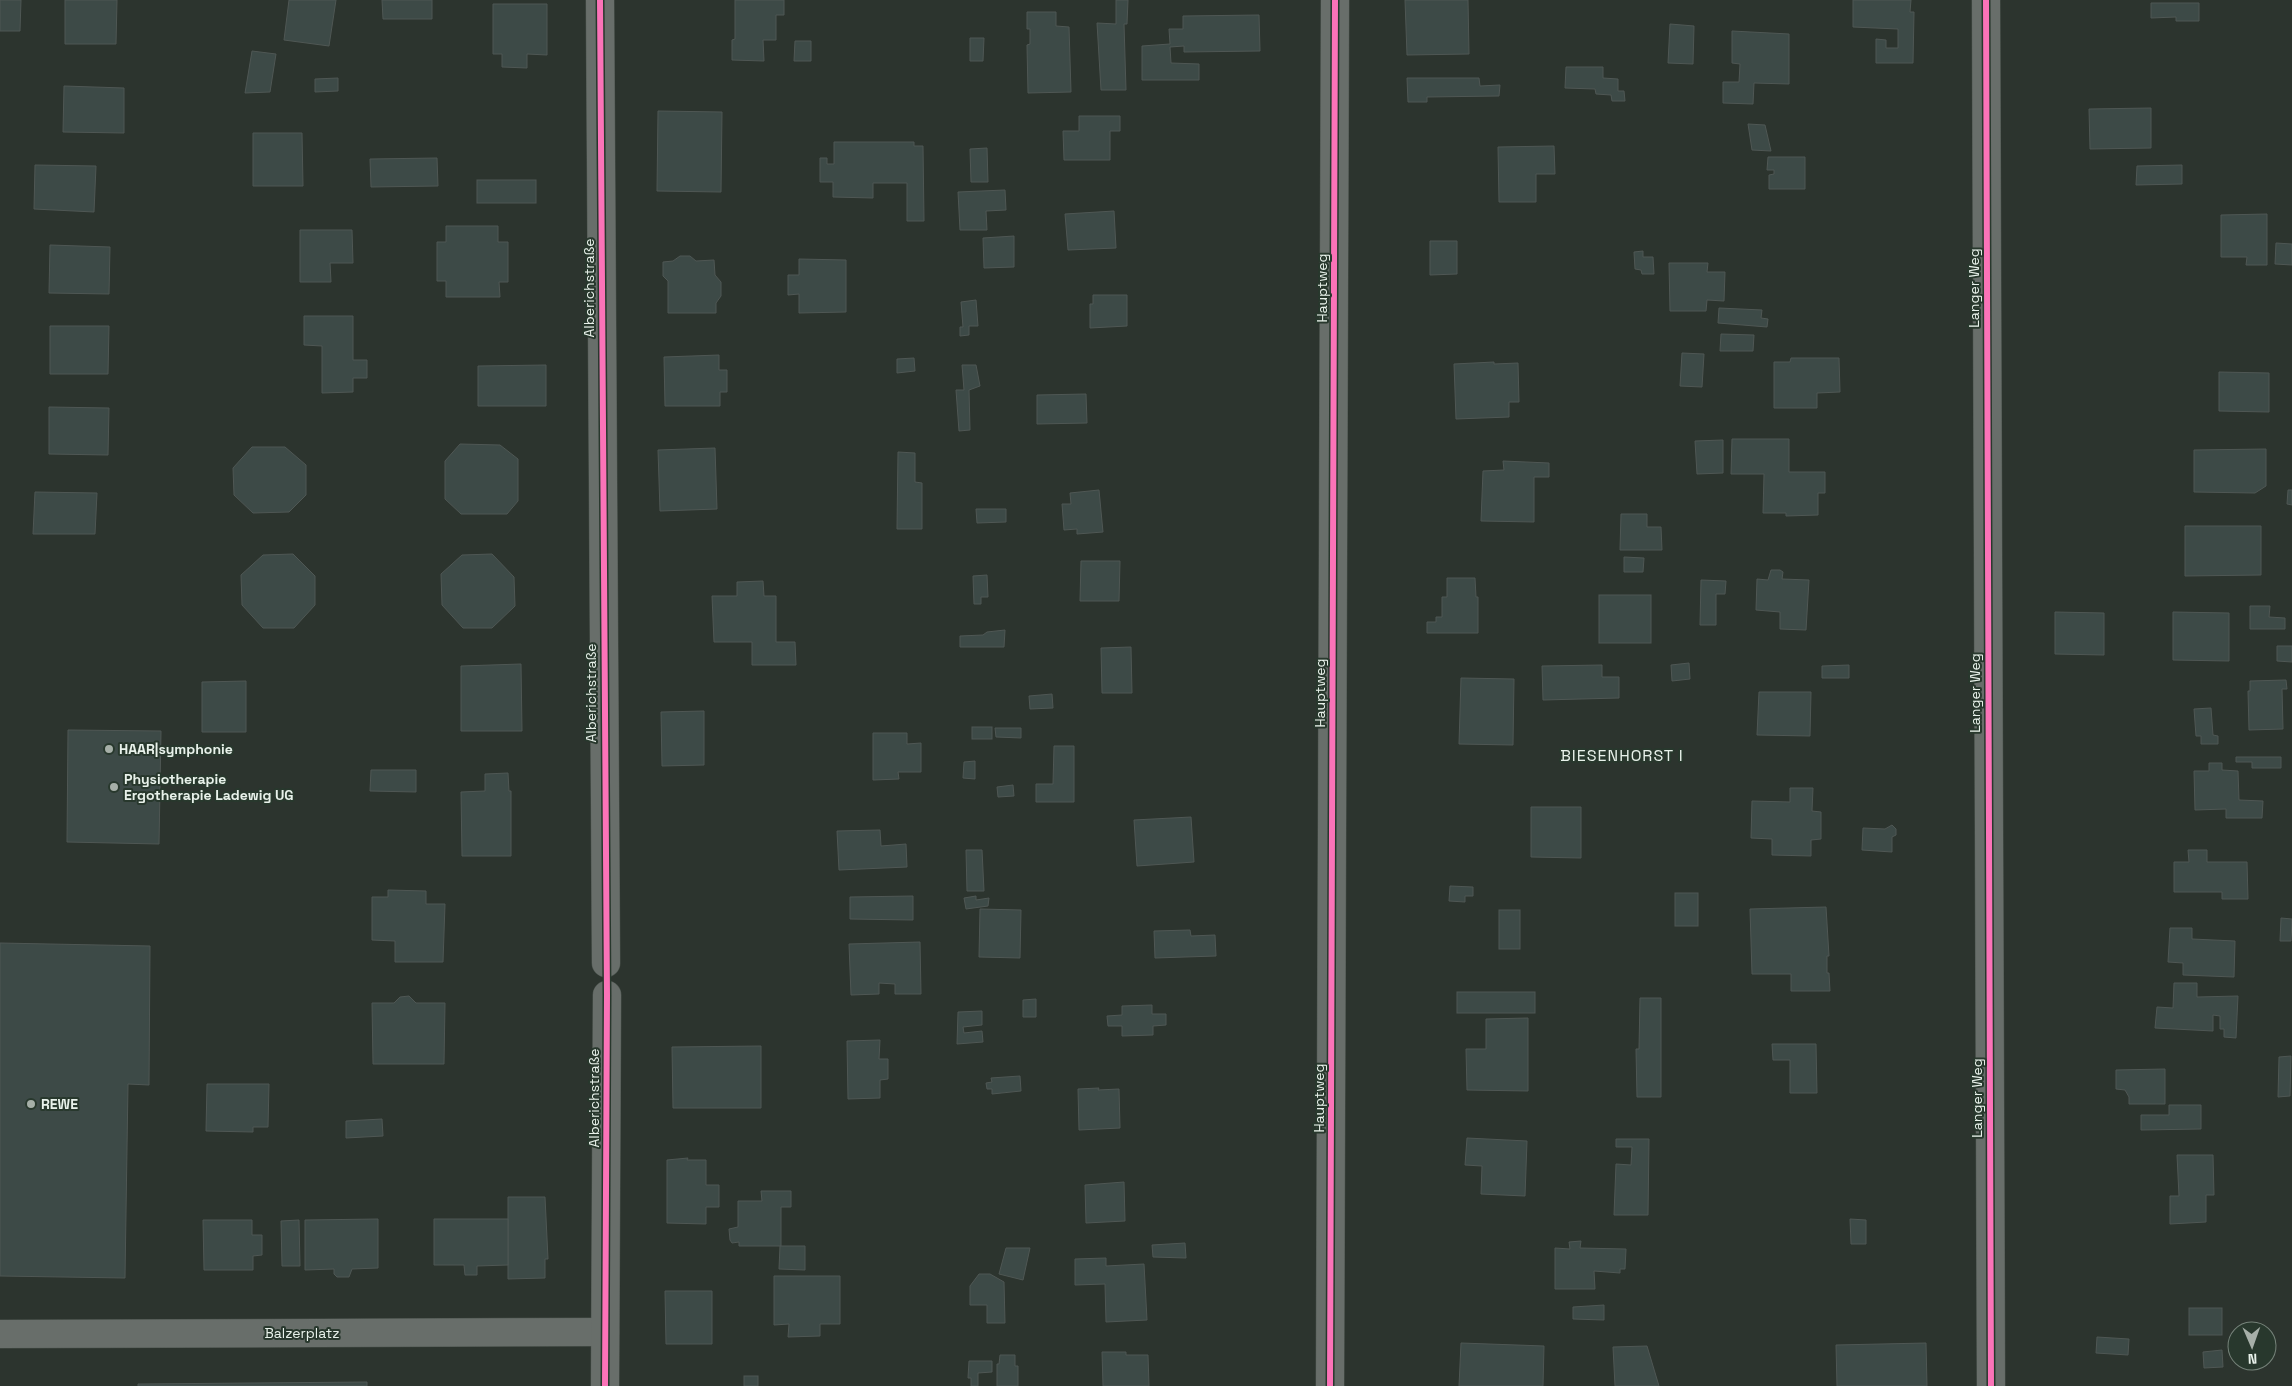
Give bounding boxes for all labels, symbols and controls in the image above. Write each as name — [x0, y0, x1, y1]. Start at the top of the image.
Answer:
street label: Alberichstraße — [580, 238, 598, 338]
street label: Langer Weg — [1965, 248, 1983, 328]
street label: Hauptweg — [1313, 253, 1331, 323]
street label: Alberichstraße — [582, 643, 600, 743]
street label: Langer Weg — [1966, 653, 1984, 733]
street label: Hauptweg — [1311, 658, 1329, 728]
place label: HAAR|symphonie — [119, 740, 233, 758]
marker: HAAR|symphonie — [103, 743, 115, 755]
district label: BIESENHORST I — [1560, 745, 1684, 766]
place label: Physiotherapie Ergotherapie Ladewig UG — [124, 770, 294, 804]
marker: Physiotherapie Ergotherapie Ladewig UG — [108, 781, 120, 793]
street label: Alberichstraße — [585, 1048, 603, 1148]
street label: Langer Weg — [1968, 1058, 1986, 1138]
street label: Hauptweg — [1310, 1063, 1328, 1133]
place label: REWE — [41, 1095, 78, 1113]
marker: REWE — [25, 1098, 37, 1110]
north arrow — [2227, 1321, 2277, 1371]
street label: Balzerplatz — [264, 1324, 340, 1342]
text: N — [2247, 1350, 2257, 1368]

